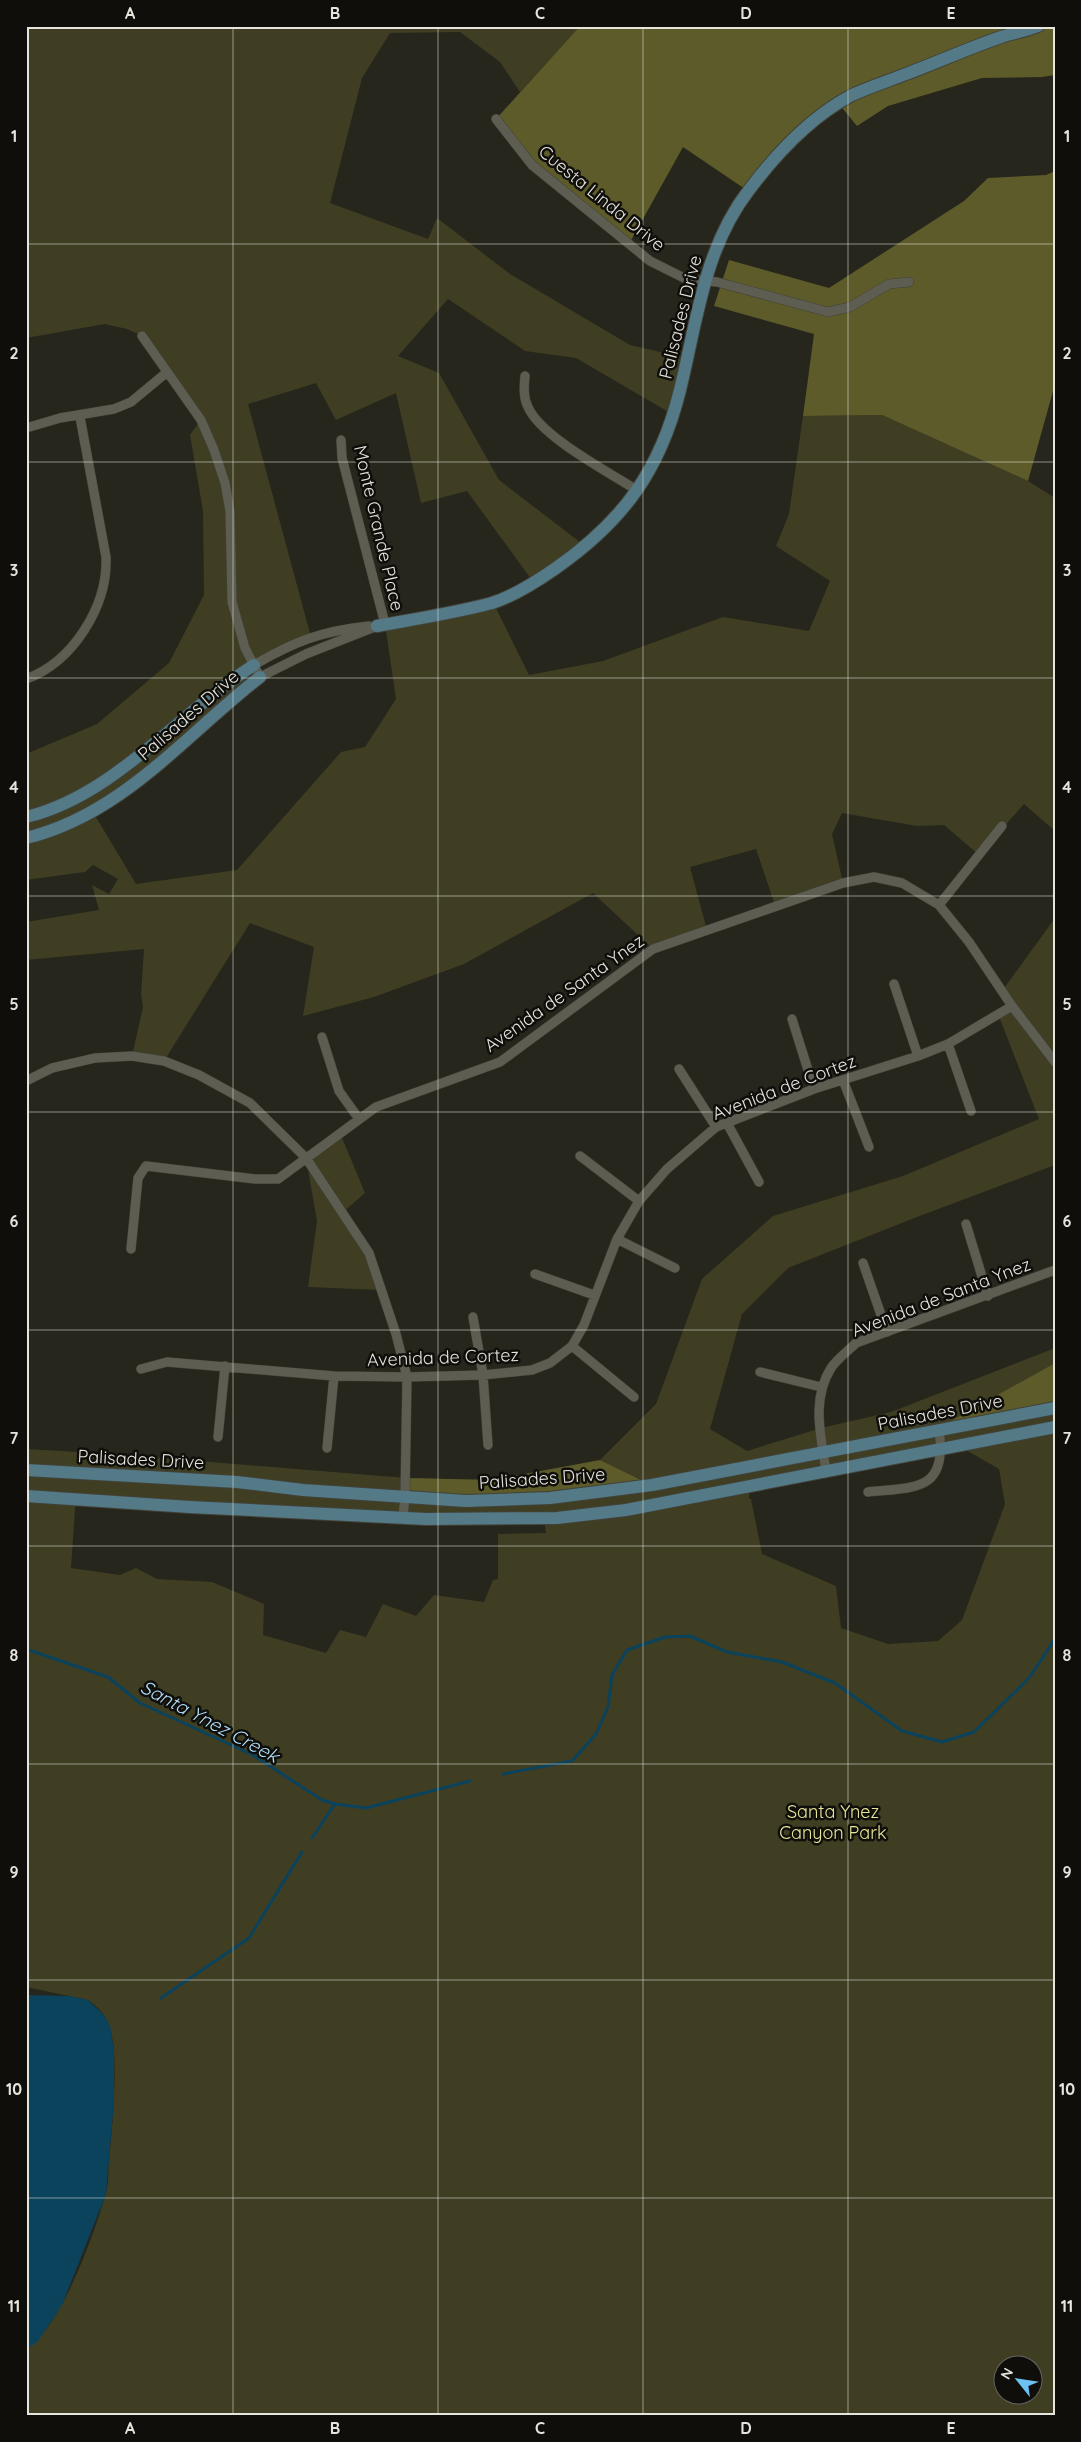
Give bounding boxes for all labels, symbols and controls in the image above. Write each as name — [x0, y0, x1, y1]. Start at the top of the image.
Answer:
text: A — [125, 3, 136, 23]
text: B — [330, 3, 340, 23]
text: C — [535, 3, 545, 23]
text: D — [740, 3, 752, 23]
text: E — [946, 3, 956, 23]
text: 1 — [11, 126, 17, 146]
text: 1 — [1064, 126, 1070, 146]
street label: Cuesta Linda Drive — [534, 140, 670, 256]
street label: Palisades Drive — [654, 253, 706, 381]
text: 2 — [9, 343, 19, 363]
text: 2 — [1062, 343, 1072, 363]
street label: Monte Grande Place — [349, 443, 409, 613]
text: 3 — [10, 560, 18, 580]
text: 3 — [1063, 560, 1071, 580]
street label: Palisades Drive — [133, 665, 243, 765]
text: 4 — [9, 777, 19, 797]
text: 4 — [1062, 777, 1072, 797]
street label: Avenida de Santa Ynez — [480, 929, 648, 1057]
text: 5 — [9, 994, 19, 1014]
text: 5 — [1062, 994, 1072, 1014]
street label: Avenida de Cortez — [709, 1049, 859, 1125]
text: 6 — [10, 1211, 19, 1231]
text: 6 — [1063, 1211, 1072, 1231]
street label: Avenida de Santa Ynez — [848, 1252, 1034, 1342]
street label: Avenida de Cortez — [367, 1343, 519, 1371]
street label: Palisades Drive — [876, 1389, 1004, 1435]
text: 7 — [10, 1428, 19, 1448]
text: 7 — [1063, 1428, 1072, 1448]
street label: Palisades Drive — [77, 1444, 205, 1474]
street label: Palisades Drive — [478, 1462, 606, 1494]
text: 8 — [10, 1645, 19, 1665]
text: 8 — [1063, 1645, 1072, 1665]
water label: Santa Ynez Creek — [137, 1674, 285, 1768]
park label: Santa Ynez Canyon Park — [779, 1800, 887, 1844]
text: 9 — [9, 1862, 19, 1882]
text: 9 — [1062, 1862, 1072, 1882]
text: 10 — [6, 2079, 22, 2099]
text: 10 — [1059, 2079, 1075, 2099]
text: 11 — [8, 2296, 20, 2316]
text: 11 — [1061, 2296, 1073, 2316]
north arrow — [994, 2354, 1044, 2404]
text: N — [996, 2365, 1017, 2382]
text: A — [125, 2418, 136, 2438]
text: B — [330, 2418, 340, 2438]
text: C — [535, 2418, 545, 2438]
text: D — [740, 2418, 752, 2438]
text: E — [946, 2418, 956, 2438]

